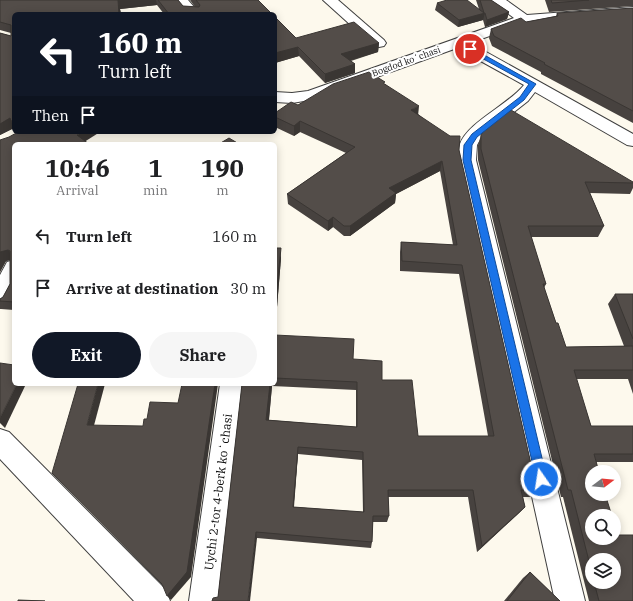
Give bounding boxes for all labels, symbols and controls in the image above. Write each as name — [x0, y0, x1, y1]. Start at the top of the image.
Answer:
text: 160 m — [98, 24, 182, 61]
icon: left — [32, 28, 84, 80]
pin — [453, 32, 487, 66]
icon: arrive — [459, 38, 481, 60]
street label: Bogdod koʻchasi — [370, 43, 442, 79]
text: Turn left — [98, 60, 172, 83]
icon: arrive — [77, 104, 99, 126]
text: Then — [32, 106, 69, 125]
text: 10:46 — [45, 152, 110, 184]
text: 1 — [148, 152, 163, 184]
text: 190 — [201, 152, 244, 184]
text: Arrival — [56, 182, 99, 199]
text: min — [143, 182, 168, 199]
text: m — [216, 182, 229, 199]
icon: left — [32, 225, 54, 247]
text: Turn left — [66, 227, 132, 246]
text: 160 m — [212, 227, 257, 246]
icon: arrive — [32, 277, 54, 299]
text: Arrive at destination — [66, 279, 218, 298]
text: 30 m — [230, 279, 266, 298]
button: Exit — [32, 332, 141, 378]
button: Share — [149, 332, 257, 378]
street label: Uychi 2-tor 4-berk koʻchasi — [201, 413, 235, 571]
position arrow — [520, 458, 562, 500]
north arrow — [585, 465, 621, 501]
map controls — [585, 465, 621, 589]
button: search — [585, 509, 621, 545]
button: layers — [585, 553, 621, 589]

